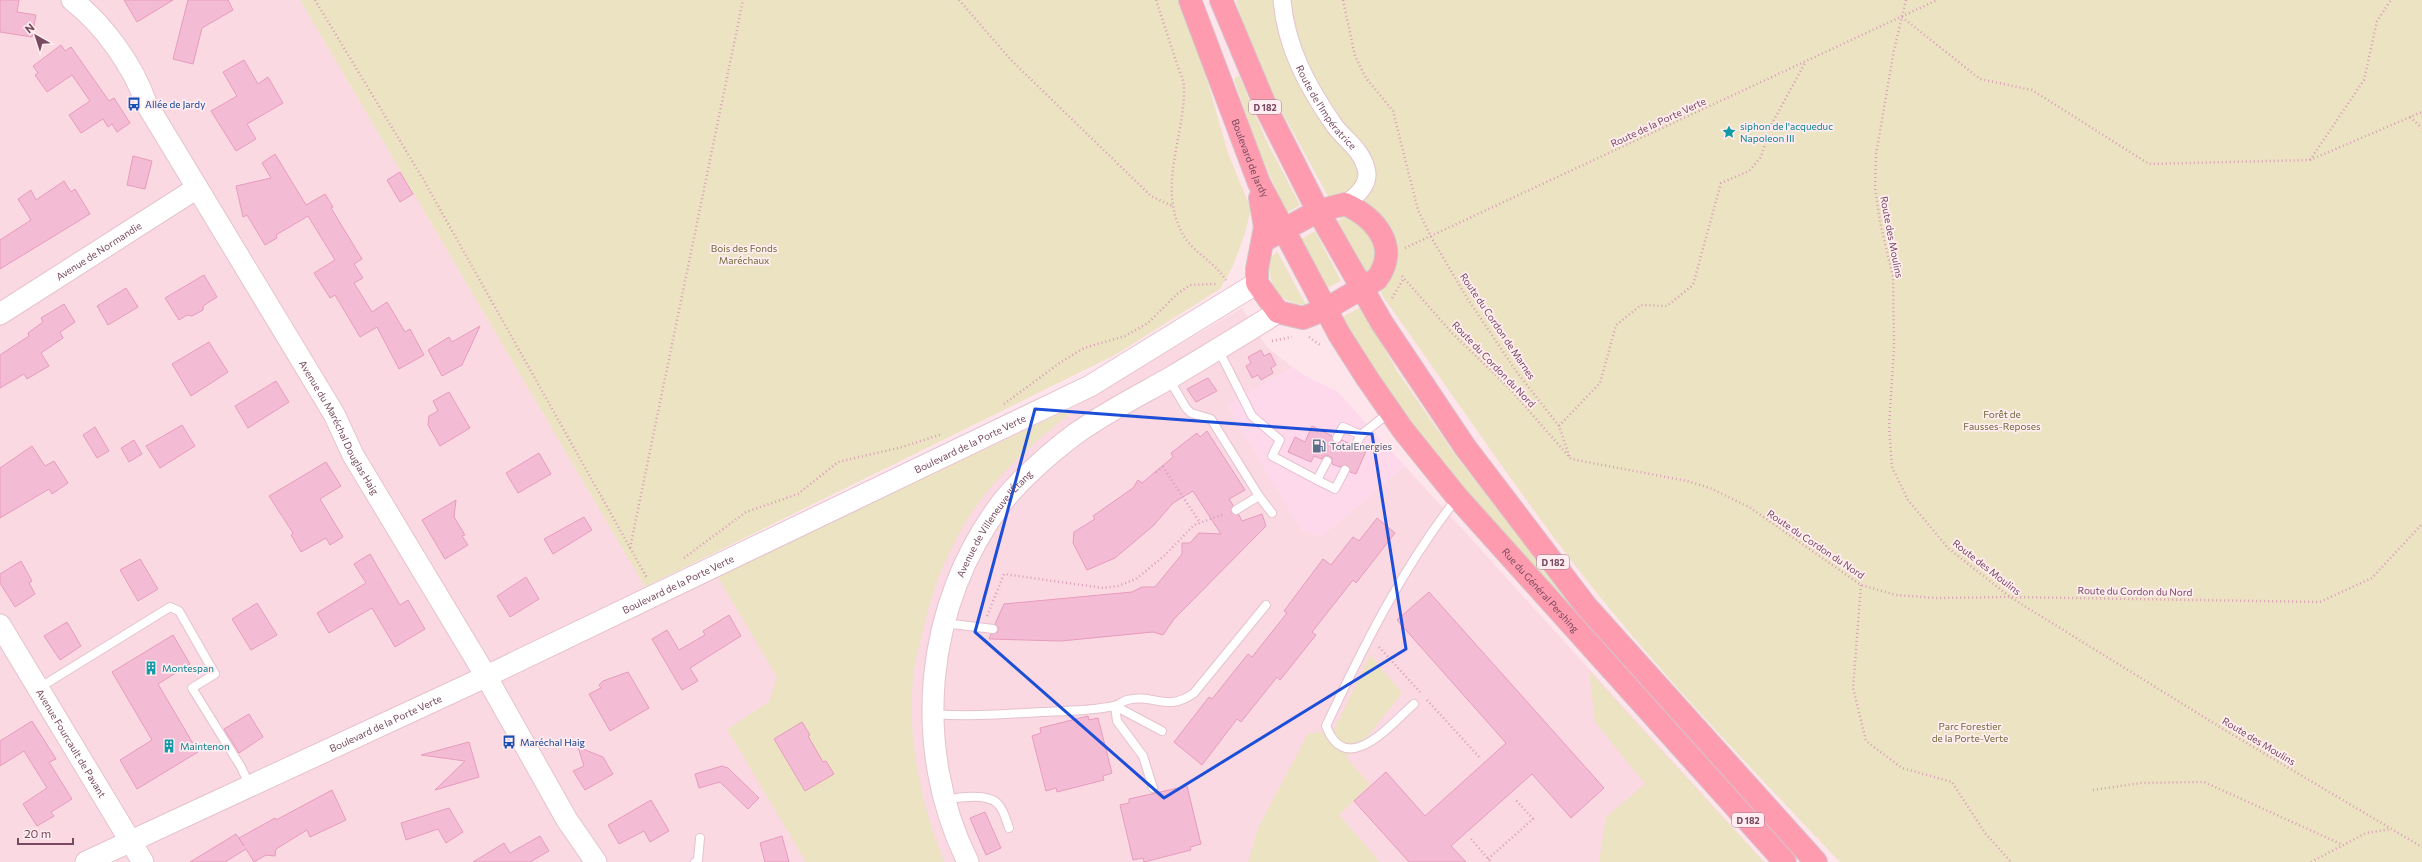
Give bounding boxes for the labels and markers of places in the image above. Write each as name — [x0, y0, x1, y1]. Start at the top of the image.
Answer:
bus stop icon: Allée de Jardy — [126, 96, 142, 112]
place label: Allée de Jardy — [145, 98, 205, 110]
place label: siphon de l'acqueduc Napoleon III — [1740, 120, 1833, 144]
place icon: siphon de l'acqueduc Napoleon III — [1721, 124, 1737, 140]
fuel station icon: TotalEnergies — [1311, 438, 1327, 454]
place label: TotalEnergies — [1330, 440, 1393, 452]
building icon: Montespan — [143, 660, 159, 676]
place label: Montespan — [162, 662, 214, 674]
bus stop icon: Maréchal Haig — [501, 734, 517, 750]
place label: Maréchal Haig — [520, 736, 585, 748]
building icon: Maintenon — [161, 738, 177, 754]
place label: Maintenon — [180, 740, 230, 752]

